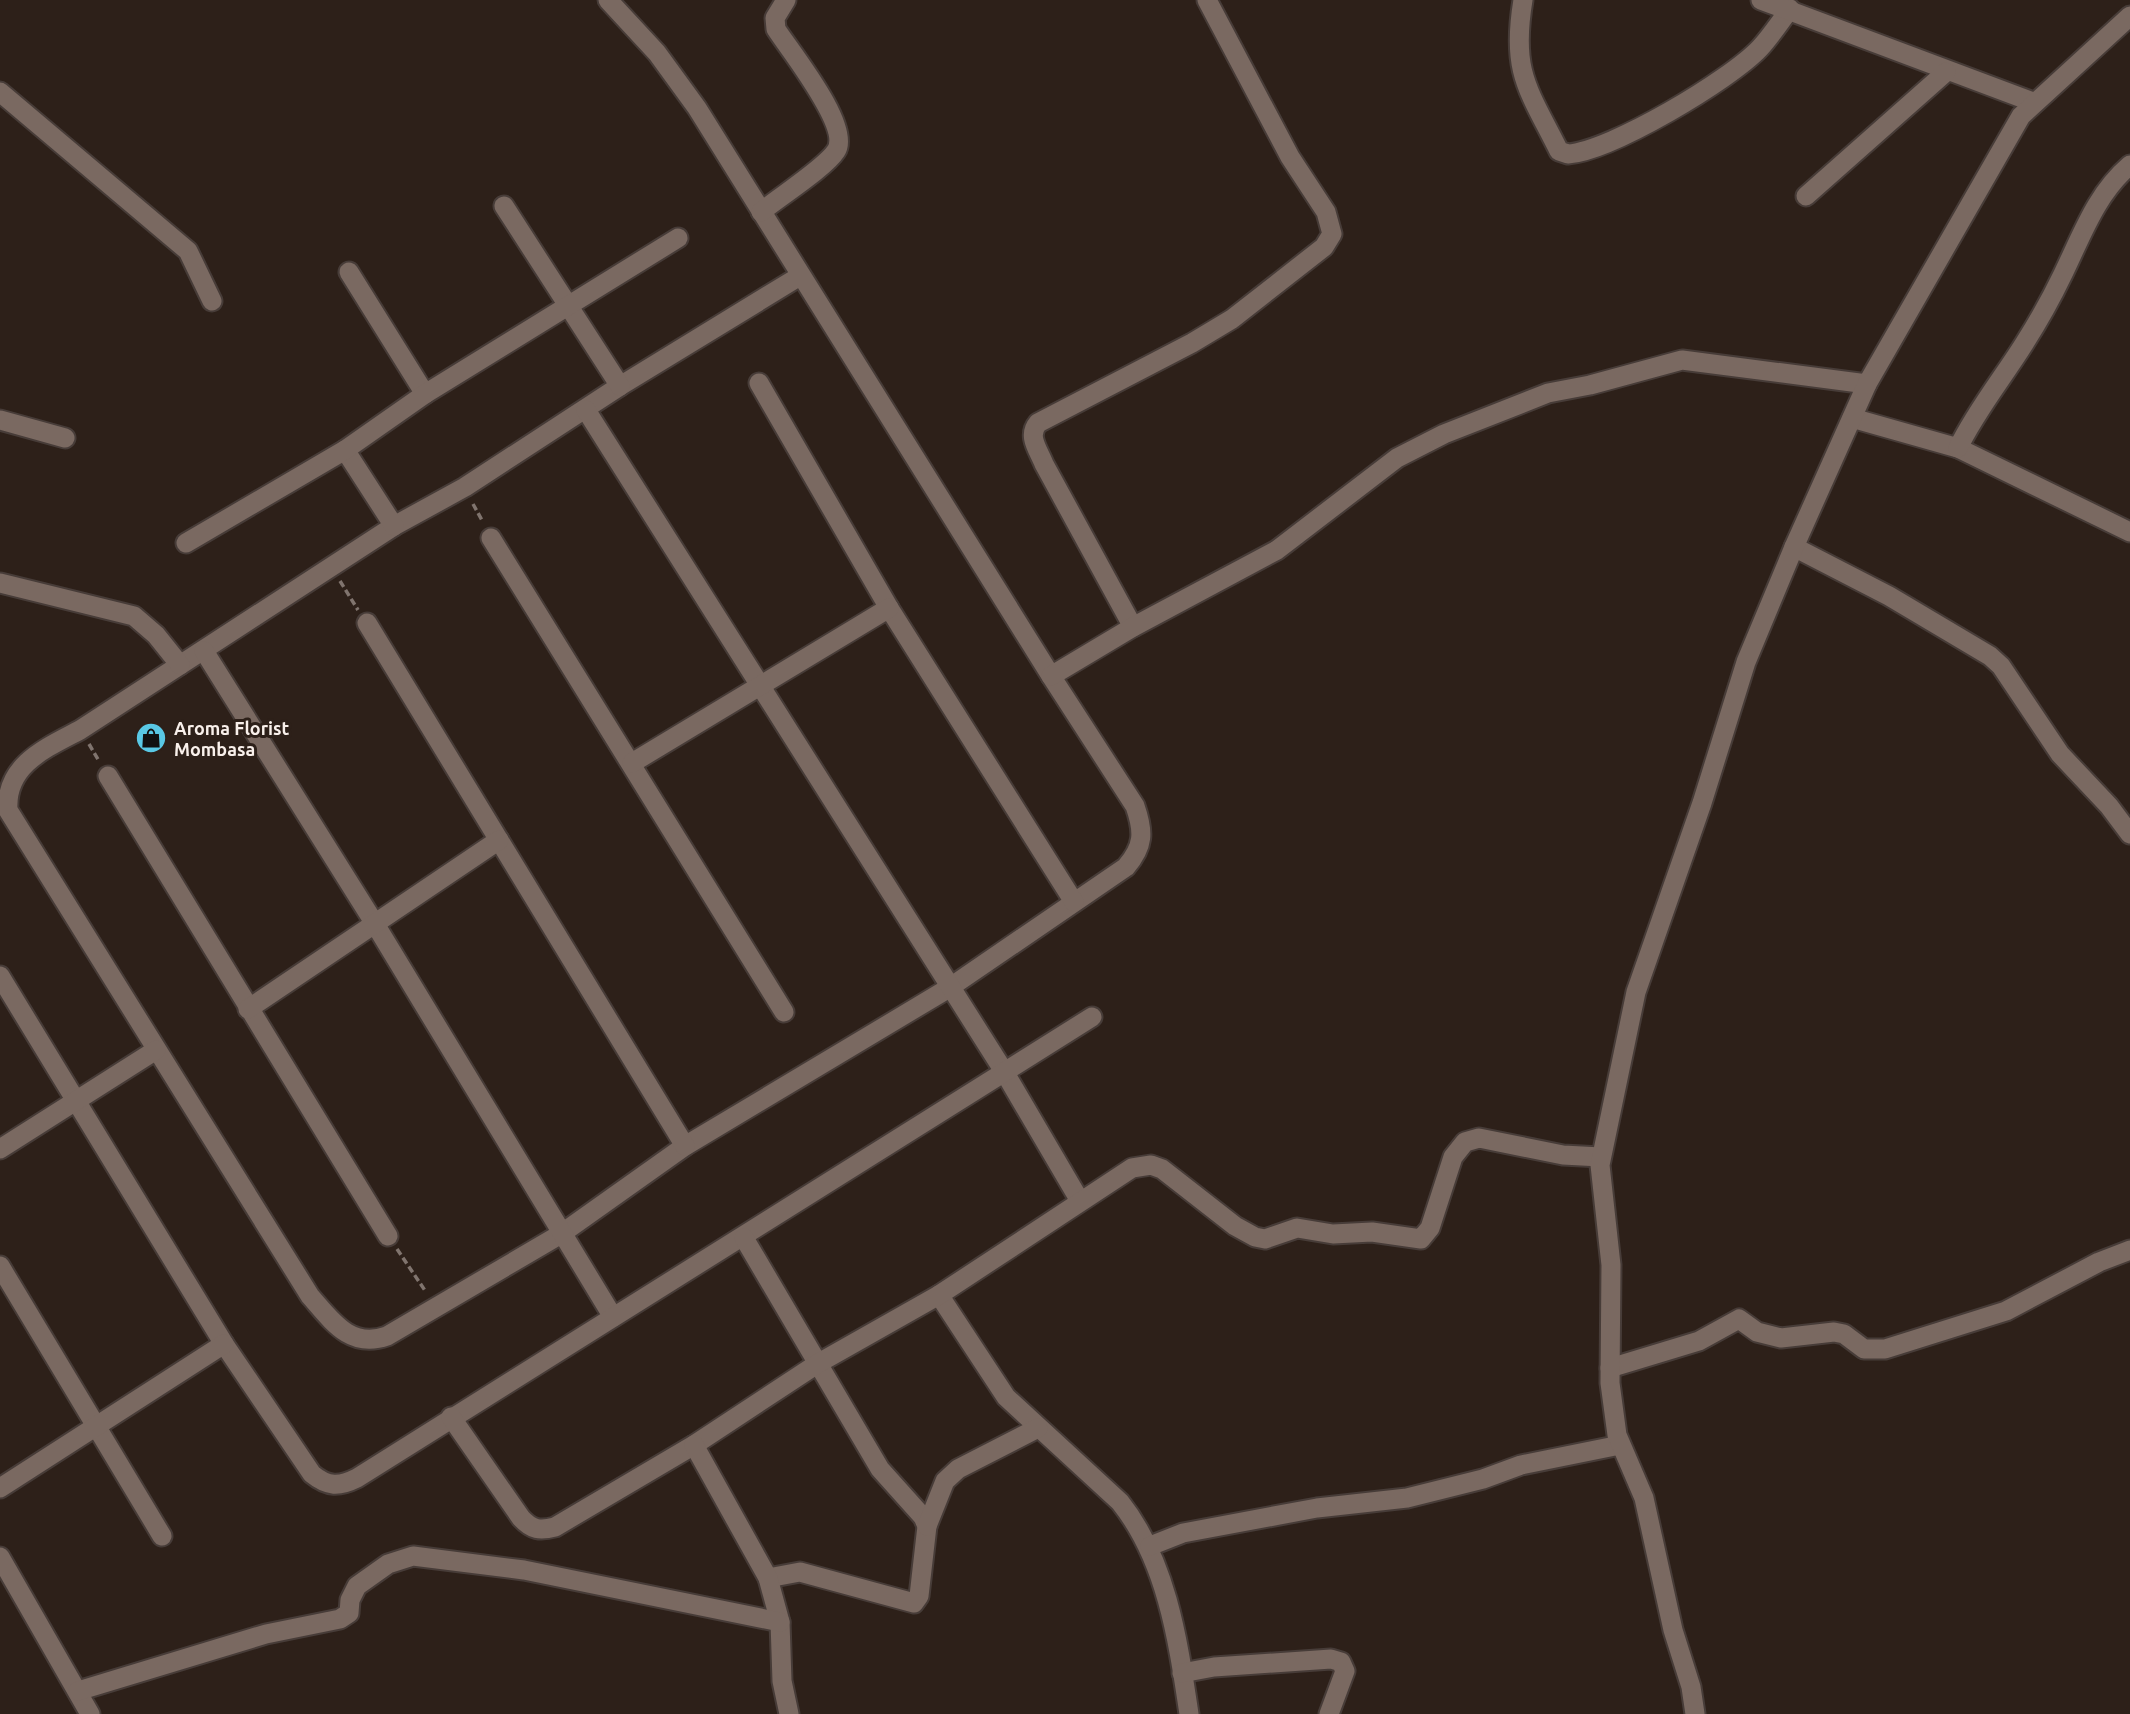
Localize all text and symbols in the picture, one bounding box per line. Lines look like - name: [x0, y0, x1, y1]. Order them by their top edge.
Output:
- place label: Aroma Florist Mombasa: [174, 718, 290, 759]
- shop icon: Aroma Florist Mombasa: [134, 721, 168, 755]

